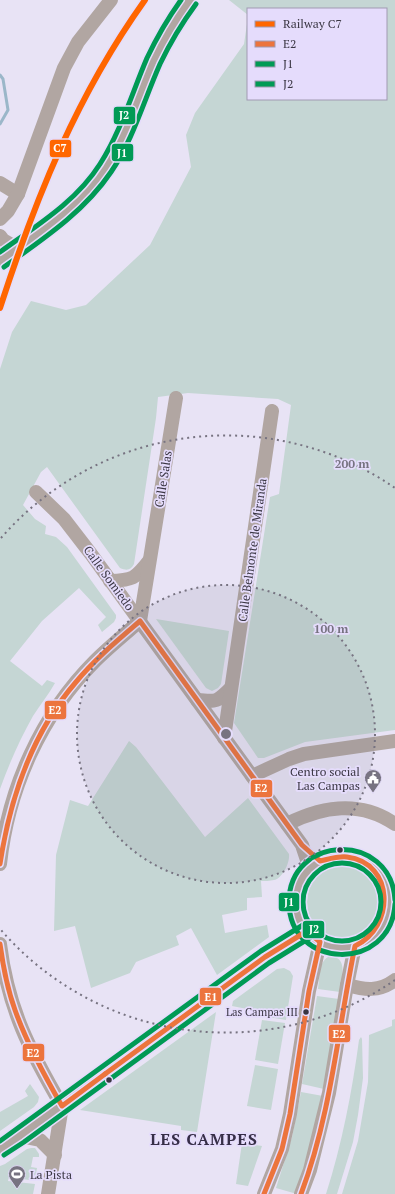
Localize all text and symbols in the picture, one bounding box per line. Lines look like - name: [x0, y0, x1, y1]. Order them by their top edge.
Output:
- legend: [247, 8, 387, 100]
- text: Railway C7: [283, 16, 342, 31]
- text: E2: [283, 36, 296, 51]
- text: J1: [283, 56, 294, 71]
- text: J2: [283, 76, 294, 91]
- line badge: J2: [113, 106, 136, 125]
- text: J2: [119, 108, 129, 122]
- line badge: C7: [49, 139, 72, 158]
- text: C7: [53, 141, 67, 155]
- line badge: J1: [111, 143, 134, 162]
- text: J1: [117, 146, 127, 160]
- street label: Calle Salas: [151, 450, 175, 508]
- text: 200 m: [335, 456, 369, 471]
- street label: Calle Belmonte de Miranda: [235, 477, 269, 623]
- street label: Calle Somiedo: [80, 543, 138, 614]
- text: 100 m: [314, 621, 348, 636]
- line badge: E2: [44, 700, 67, 720]
- text: E2: [49, 703, 61, 717]
- centre of rings: [219, 727, 233, 741]
- place label: Centro social Las Campas: [290, 764, 360, 793]
- public building icon: Centro social Las Campas: [363, 768, 383, 793]
- line badge: E2: [250, 779, 273, 798]
- text: E2: [255, 781, 267, 795]
- unlabelled marker: [335, 845, 345, 855]
- line badge: J1: [278, 892, 300, 912]
- text: J1: [284, 895, 294, 909]
- line badge: J2: [302, 920, 325, 939]
- text: J2: [309, 922, 319, 936]
- line badge: E1: [199, 987, 222, 1006]
- text: E1: [205, 990, 217, 1004]
- place label: Las Campas III: [226, 1005, 298, 1019]
- marker: Las Campas III: [301, 1007, 311, 1017]
- line badge: E2: [328, 1024, 351, 1043]
- text: E2: [333, 1027, 345, 1041]
- line badge: E2: [22, 1043, 45, 1062]
- text: E2: [27, 1046, 39, 1060]
- unlabelled marker: [104, 1075, 114, 1085]
- district label: LES CAMPES: [150, 1128, 258, 1150]
- sports icon: La Pista: [7, 1164, 27, 1189]
- place label: La Pista: [30, 1167, 72, 1182]

